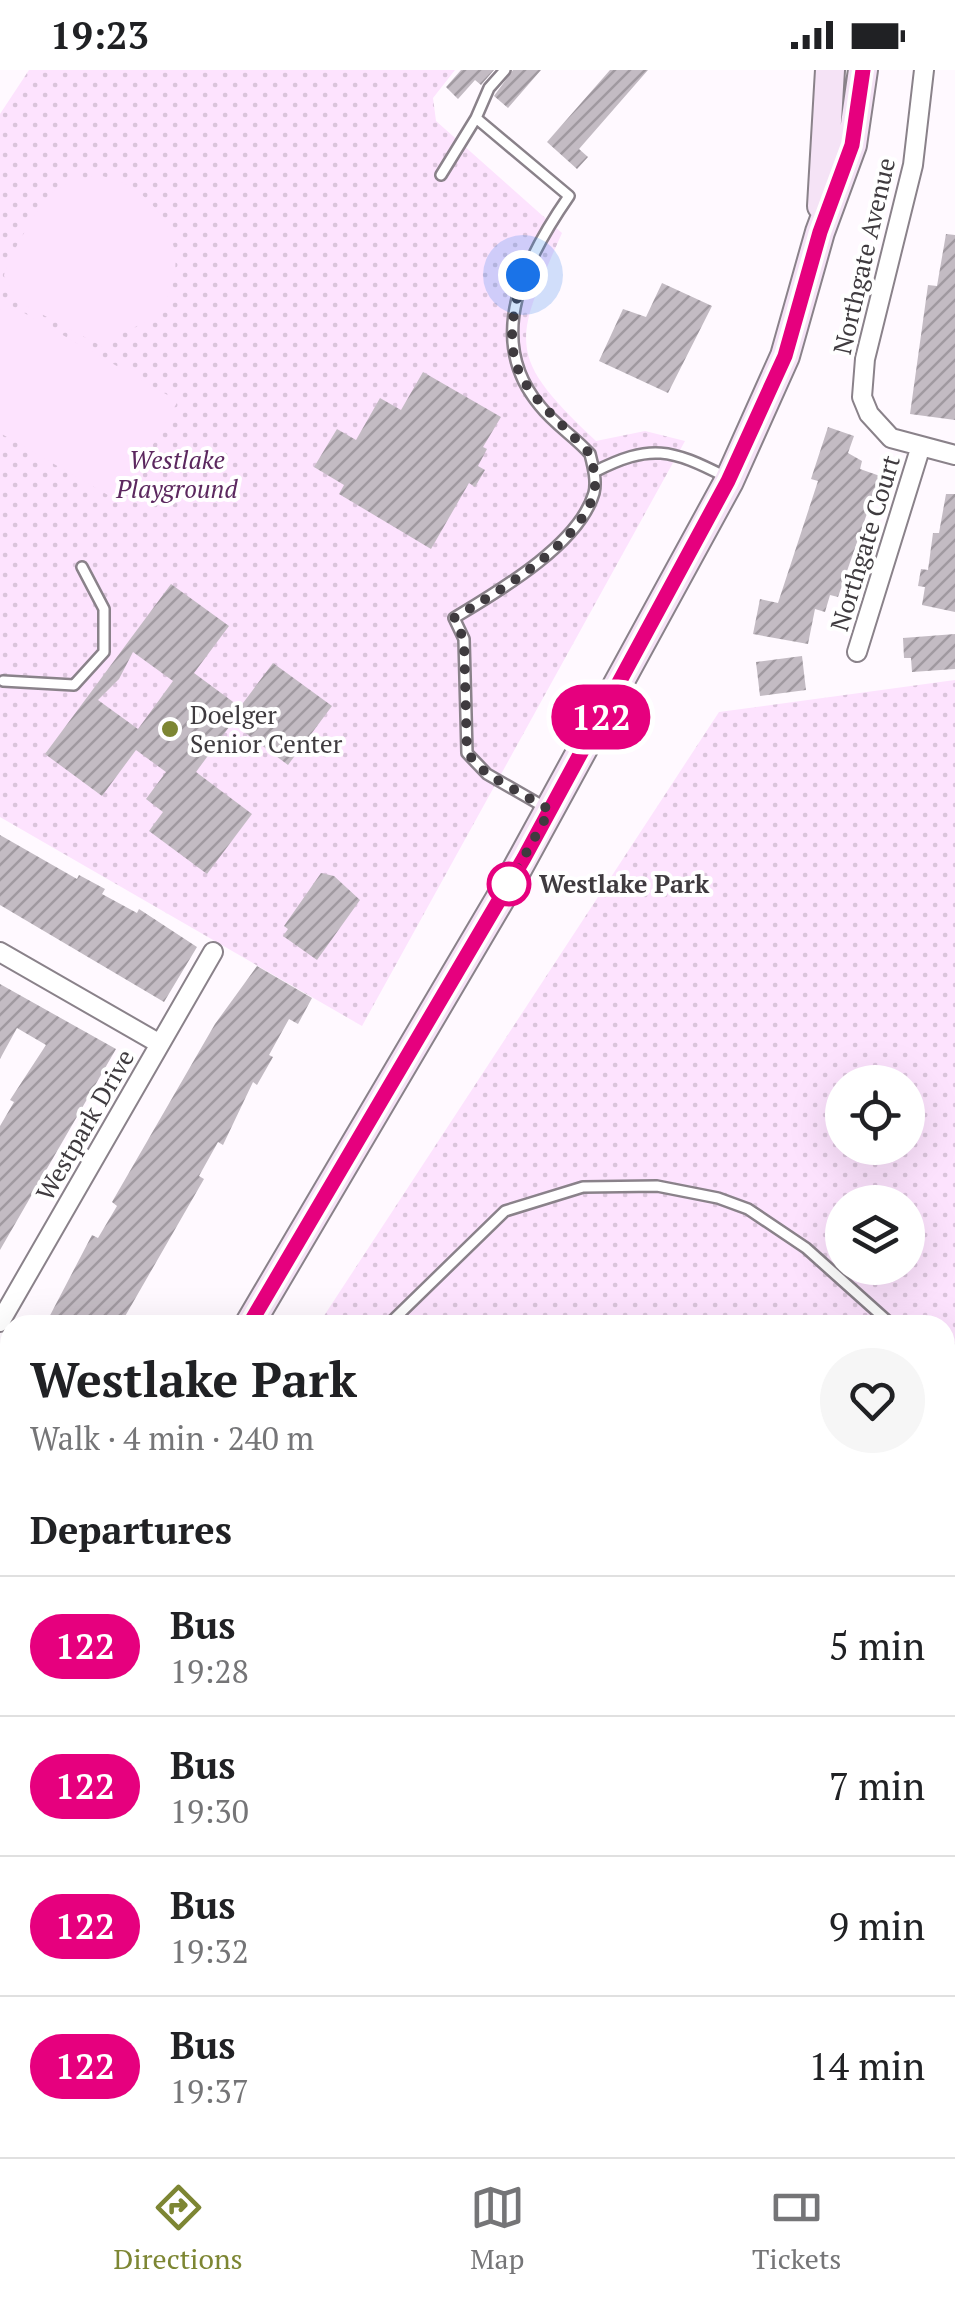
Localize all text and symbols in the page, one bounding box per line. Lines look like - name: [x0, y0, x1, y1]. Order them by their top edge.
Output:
- text: 19:23: [50, 10, 149, 60]
- street label: Northgate Avenue: [825, 154, 902, 357]
- your location: [498, 250, 548, 300]
- park label: Westlake Playground: [115, 443, 238, 505]
- street label: Northgate Court: [822, 451, 907, 635]
- line badge: 122: [544, 684, 658, 750]
- text: 122: [571, 694, 631, 740]
- place label: Doelger Senior Center: [190, 698, 343, 760]
- marker: Doelger Senior Center: [159, 718, 181, 740]
- marker: Westlake Park: [488, 863, 530, 905]
- place label: Westlake Park: [539, 867, 710, 900]
- street label: Westpark Drive: [28, 1043, 141, 1206]
- map controls: [825, 1065, 925, 1285]
- button: locate: [825, 1065, 925, 1165]
- button: layers: [825, 1185, 925, 1285]
- text: Westlake Park: [30, 1347, 357, 1411]
- button: heart: [820, 1348, 925, 1453]
- text: Walk · 4 min · 240 m: [30, 1417, 314, 1459]
- text: Departures: [30, 1505, 232, 1555]
- text: Bus: [170, 1600, 235, 1650]
- text: 5 min: [829, 1621, 925, 1671]
- text: 122: [55, 1623, 115, 1669]
- text: 19:28: [170, 1650, 249, 1692]
- text: Bus: [170, 1740, 235, 1790]
- text: 7 min: [829, 1761, 925, 1811]
- text: 122: [55, 1763, 115, 1809]
- text: 19:30: [170, 1790, 249, 1832]
- text: Bus: [170, 1880, 235, 1930]
- text: 9 min: [829, 1901, 925, 1951]
- text: 122: [55, 1903, 115, 1949]
- text: 19:32: [170, 1930, 249, 1972]
- text: Bus: [170, 2020, 235, 2070]
- text: 14 min: [808, 2041, 925, 2091]
- text: 122: [55, 2043, 115, 2089]
- text: 19:37: [170, 2070, 249, 2112]
- tab: Directions: [114, 2180, 243, 2277]
- tab: Map: [470, 2180, 525, 2277]
- tab: Tickets: [752, 2180, 841, 2277]

